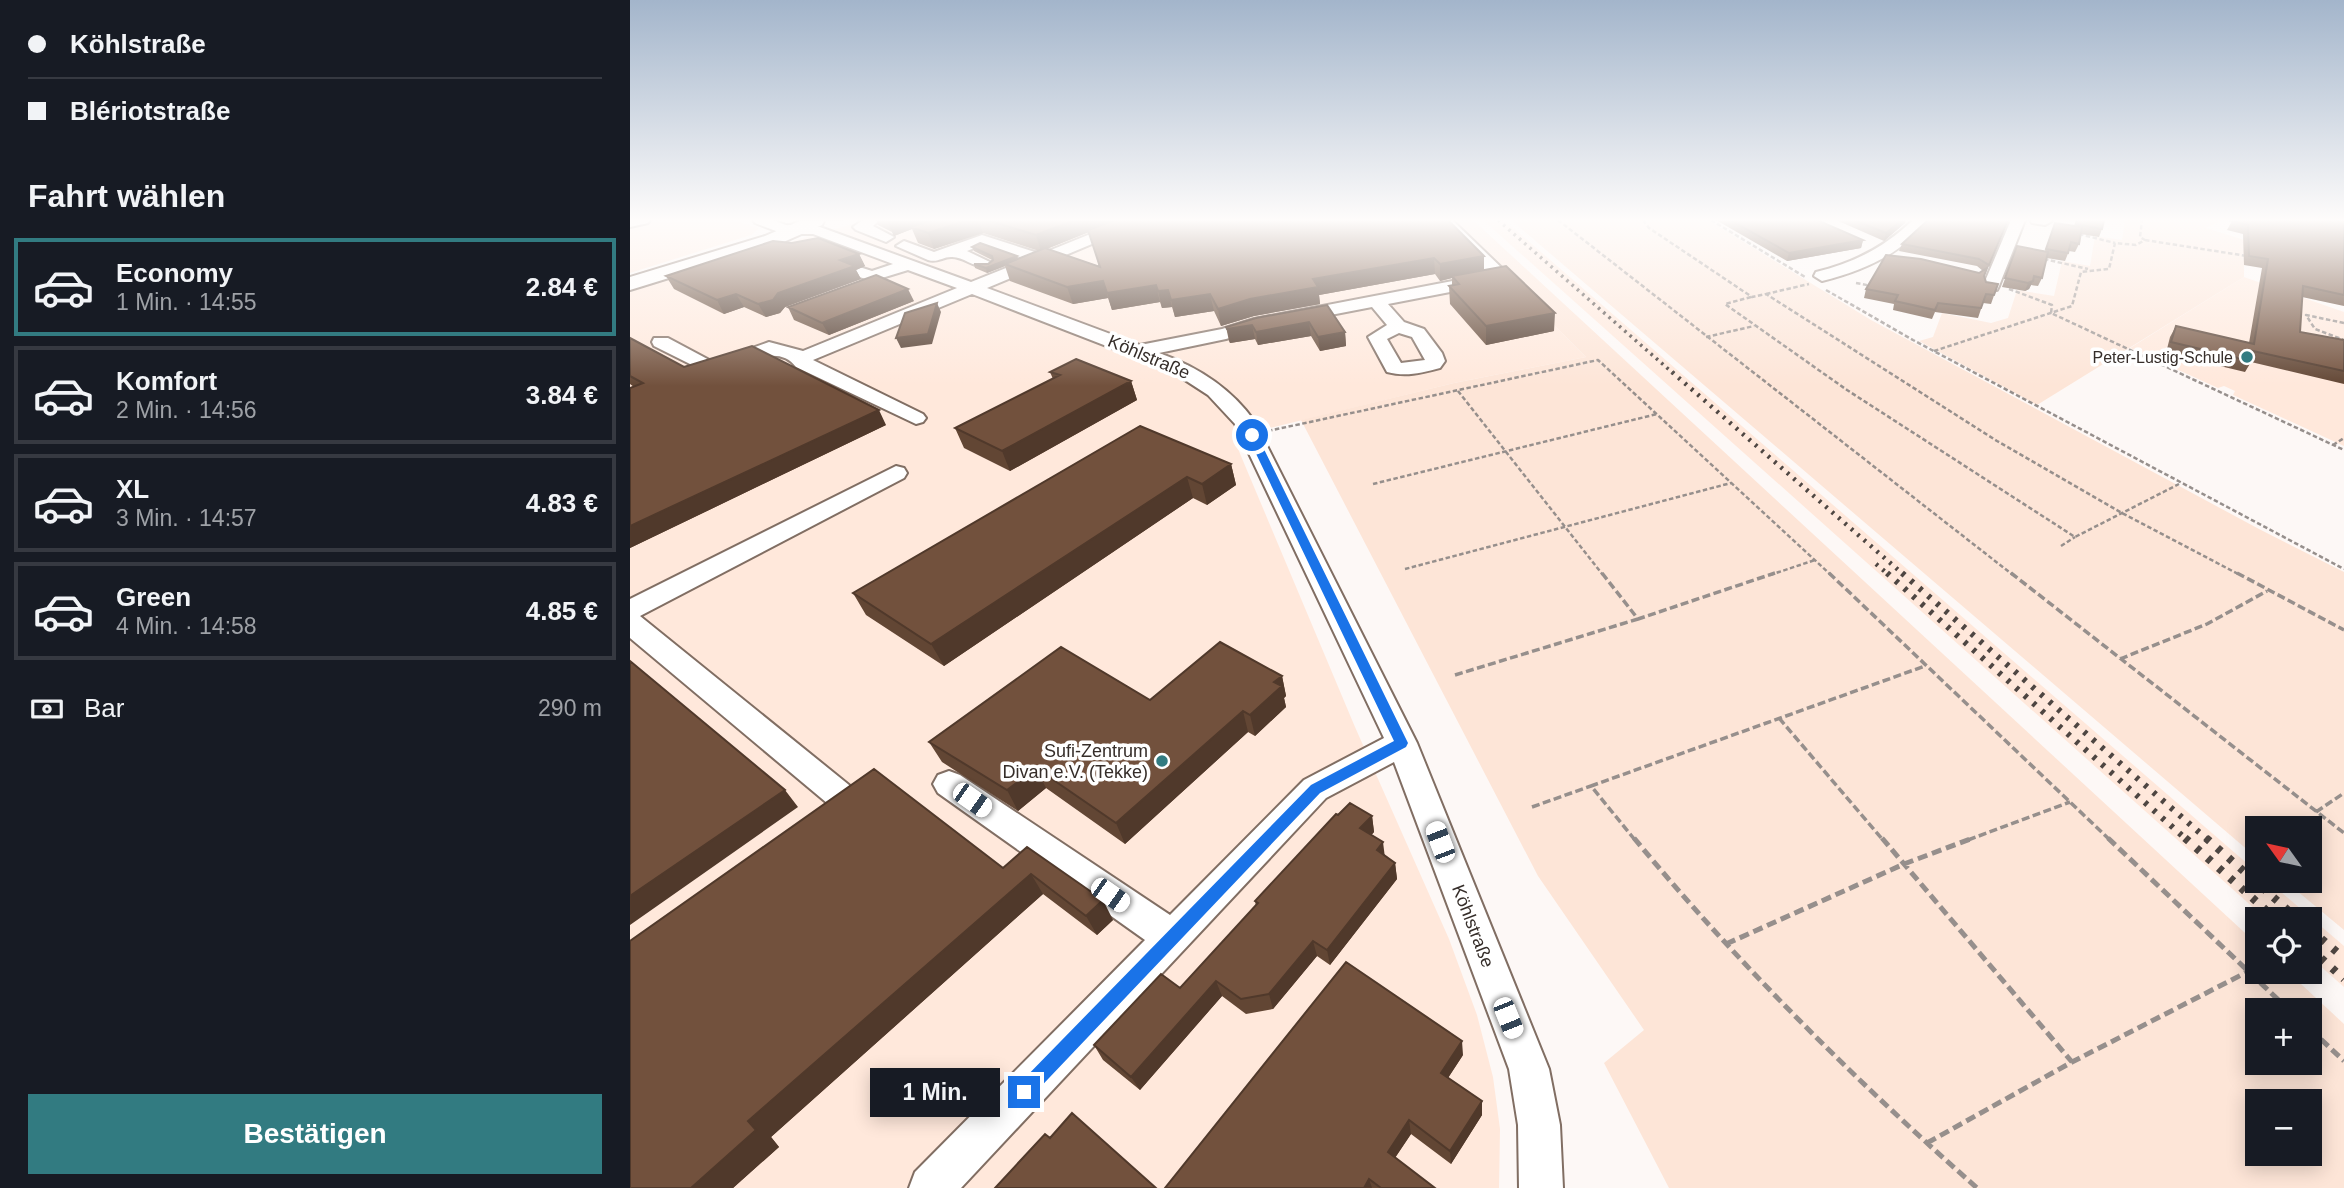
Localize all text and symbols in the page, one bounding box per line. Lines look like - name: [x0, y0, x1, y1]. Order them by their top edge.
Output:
- text: Köhlstraße: [70, 29, 206, 59]
- text: Blériotstraße: [70, 96, 230, 126]
- text: Fahrt wählen: [28, 178, 225, 214]
- icon: car: [32, 256, 95, 319]
- text: Economy: [116, 258, 233, 288]
- text: 2.84 €: [526, 272, 598, 302]
- text: 1 Min. · 14:55: [116, 289, 257, 315]
- street label: Köhlstraße: [1105, 331, 1193, 383]
- place label: Peter-Lustig-Schule: [2092, 349, 2233, 366]
- marker: Peter-Lustig-Schule: [2239, 349, 2255, 365]
- icon: car: [32, 364, 95, 427]
- text: Komfort: [116, 366, 217, 396]
- text: 3.84 €: [526, 380, 598, 410]
- text: 2 Min. · 14:56: [116, 397, 257, 423]
- route start: [1236, 419, 1268, 451]
- icon: car: [32, 472, 95, 535]
- text: XL: [116, 474, 149, 504]
- text: 4.83 €: [526, 488, 598, 518]
- text: 3 Min. · 14:57: [116, 505, 257, 531]
- icon: car: [32, 580, 95, 643]
- text: Green: [116, 582, 191, 612]
- text: 4.85 €: [526, 596, 598, 626]
- text: 4 Min. · 14:58: [116, 613, 257, 639]
- icon: cash: [28, 690, 66, 728]
- text: Bar: [84, 693, 124, 723]
- text: 290 m: [538, 695, 602, 721]
- place label: Sufi-Zentrum Divan e.V. (Tekke): [1003, 741, 1148, 782]
- marker: Sufi-Zentrum Divan e.V. (Tekke): [1154, 753, 1170, 769]
- car: [949, 779, 996, 821]
- north arrow: [2245, 816, 2322, 892]
- map controls: [2245, 816, 2322, 1166]
- car: [1423, 819, 1458, 865]
- car: [1087, 874, 1134, 916]
- street label: Köhlstraße: [1448, 882, 1498, 970]
- button: locate: [2245, 907, 2322, 984]
- car: [1491, 995, 1526, 1041]
- button: +: [2245, 998, 2322, 1075]
- callout: 1 Min.: [870, 1068, 1000, 1116]
- route end: [1008, 1076, 1040, 1108]
- text: 1 Min.: [902, 1079, 968, 1105]
- button: −: [2245, 1089, 2322, 1166]
- button: Bestätigen: [28, 1094, 602, 1174]

